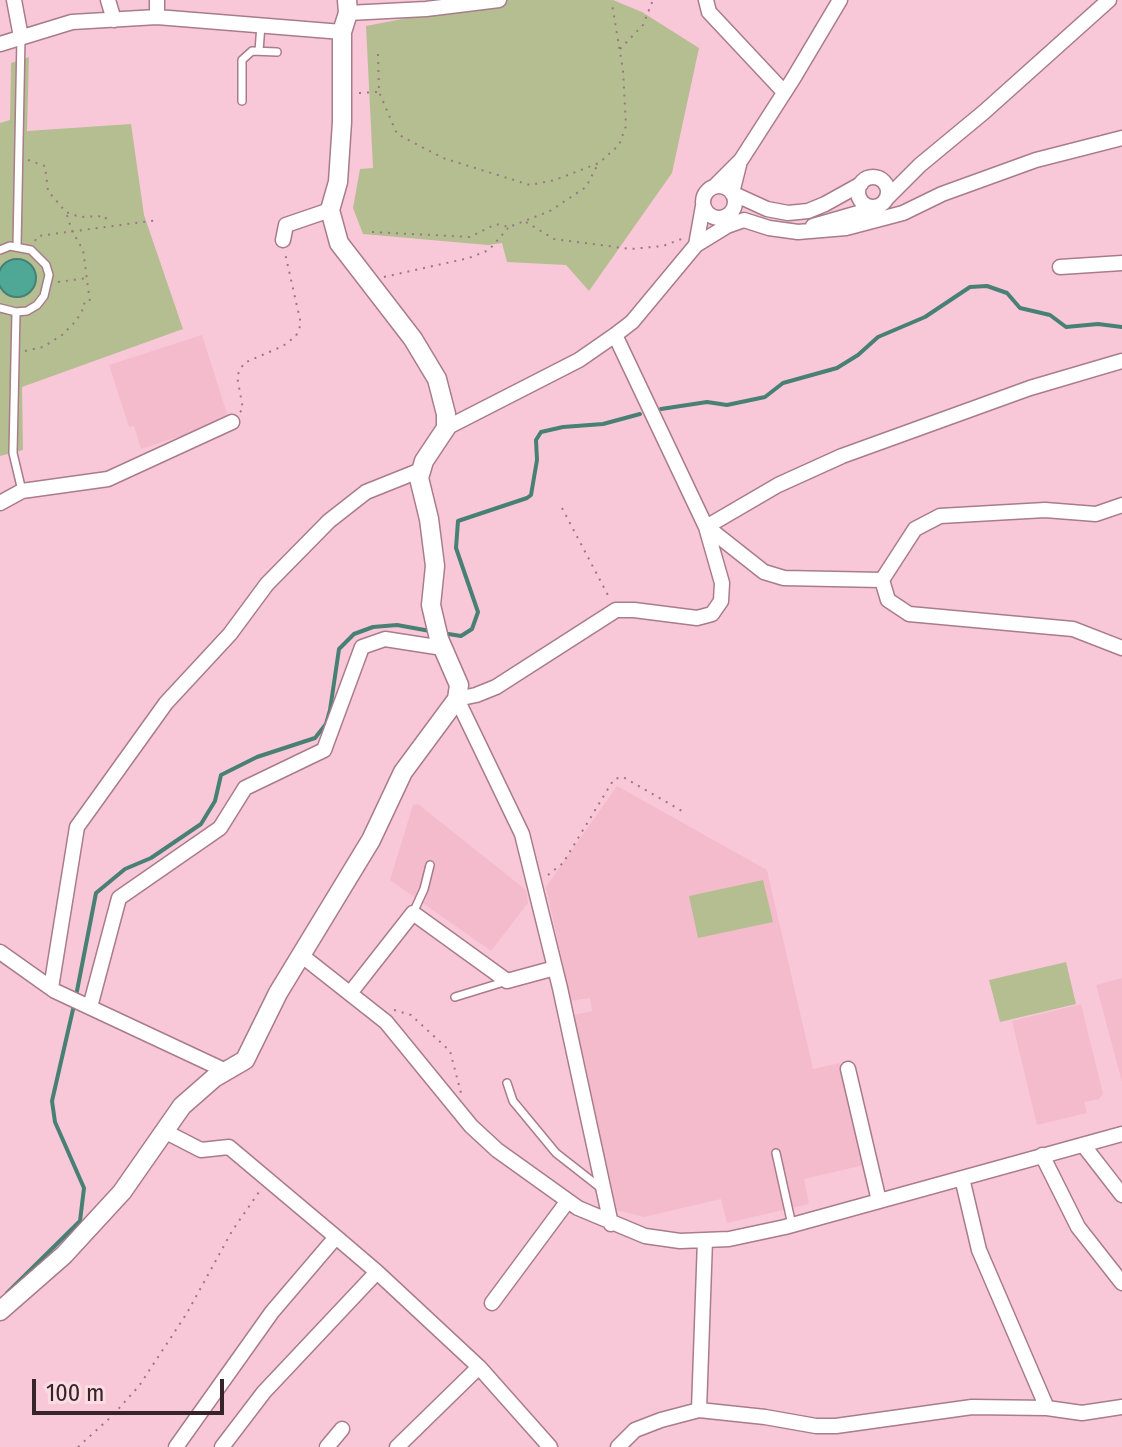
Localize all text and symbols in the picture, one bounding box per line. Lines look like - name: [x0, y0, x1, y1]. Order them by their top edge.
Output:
- scale bar: [36, 1363, 228, 1413]
- text: 100 m: [46, 1379, 104, 1407]

